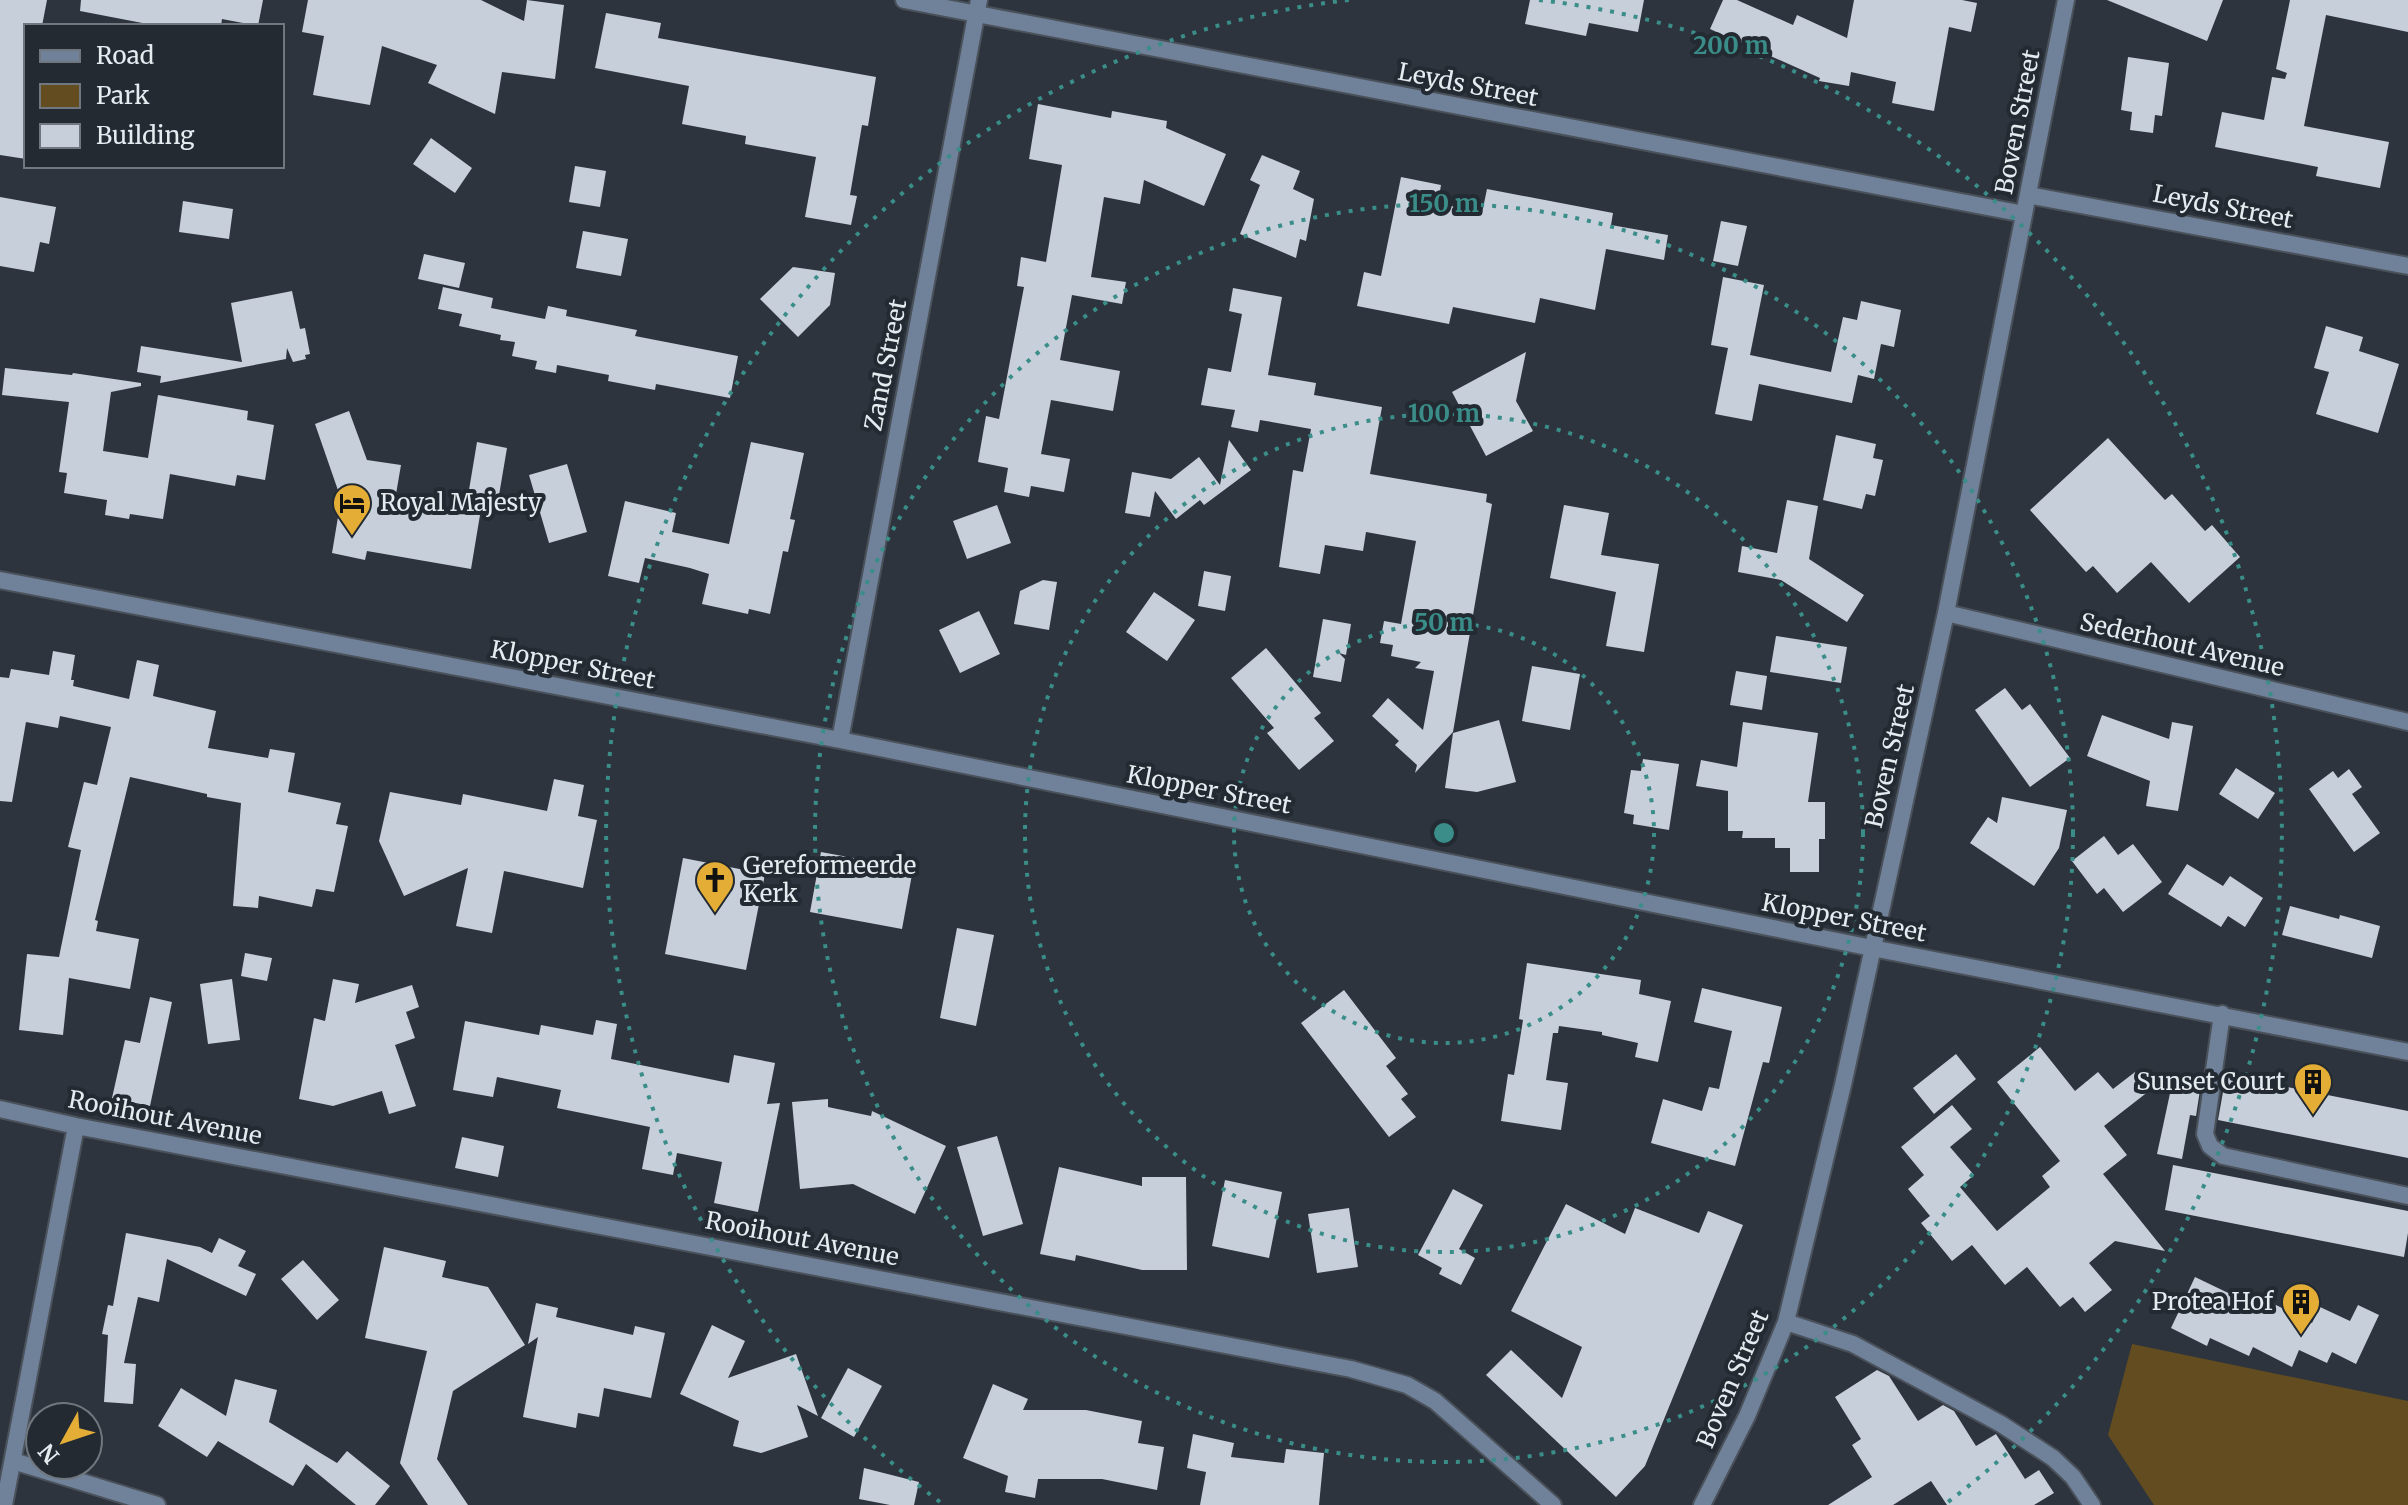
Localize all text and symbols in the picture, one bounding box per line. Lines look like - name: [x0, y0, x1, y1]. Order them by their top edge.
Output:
- legend: [24, 24, 284, 168]
- text: 200 m: [1693, 30, 1769, 61]
- text: Road: [96, 40, 154, 71]
- street label: Boven Street: [1988, 46, 2047, 197]
- street label: Leyds Street: [1395, 56, 1541, 113]
- text: Park: [96, 80, 150, 111]
- text: Building: [96, 120, 195, 151]
- street label: Leyds Street: [2150, 178, 2296, 235]
- text: 150 m: [1409, 188, 1479, 219]
- street label: Zand Street: [858, 296, 914, 433]
- text: 100 m: [1408, 398, 1480, 429]
- hotel icon: Royal Majesty: [331, 482, 373, 537]
- place label: Royal Majesty: [380, 487, 542, 518]
- street label: Sederhout Avenue: [2077, 606, 2287, 683]
- text: 50 m: [1414, 607, 1474, 638]
- street label: Klopper Street: [488, 633, 659, 696]
- street label: Boven Street: [1858, 680, 1921, 831]
- street label: Klopper Street: [1124, 758, 1295, 821]
- centre of rings: [1430, 819, 1458, 847]
- place label: Gereformeerde Kerk: [743, 850, 916, 909]
- church icon: Gereformeerde Kerk: [694, 859, 736, 914]
- street label: Klopper Street: [1759, 886, 1930, 949]
- building icon: Sunset Court: [2292, 1061, 2334, 1116]
- place label: Sunset Court: [2136, 1066, 2286, 1097]
- street label: Rooihout Avenue: [66, 1084, 265, 1151]
- street label: Rooihout Avenue: [703, 1205, 902, 1272]
- building icon: Protea Hof: [2280, 1281, 2322, 1336]
- place label: Protea Hof: [2152, 1286, 2274, 1317]
- street label: Boven Street: [1690, 1305, 1776, 1452]
- north arrow: [24, 1401, 104, 1481]
- text: N: [32, 1438, 65, 1470]

